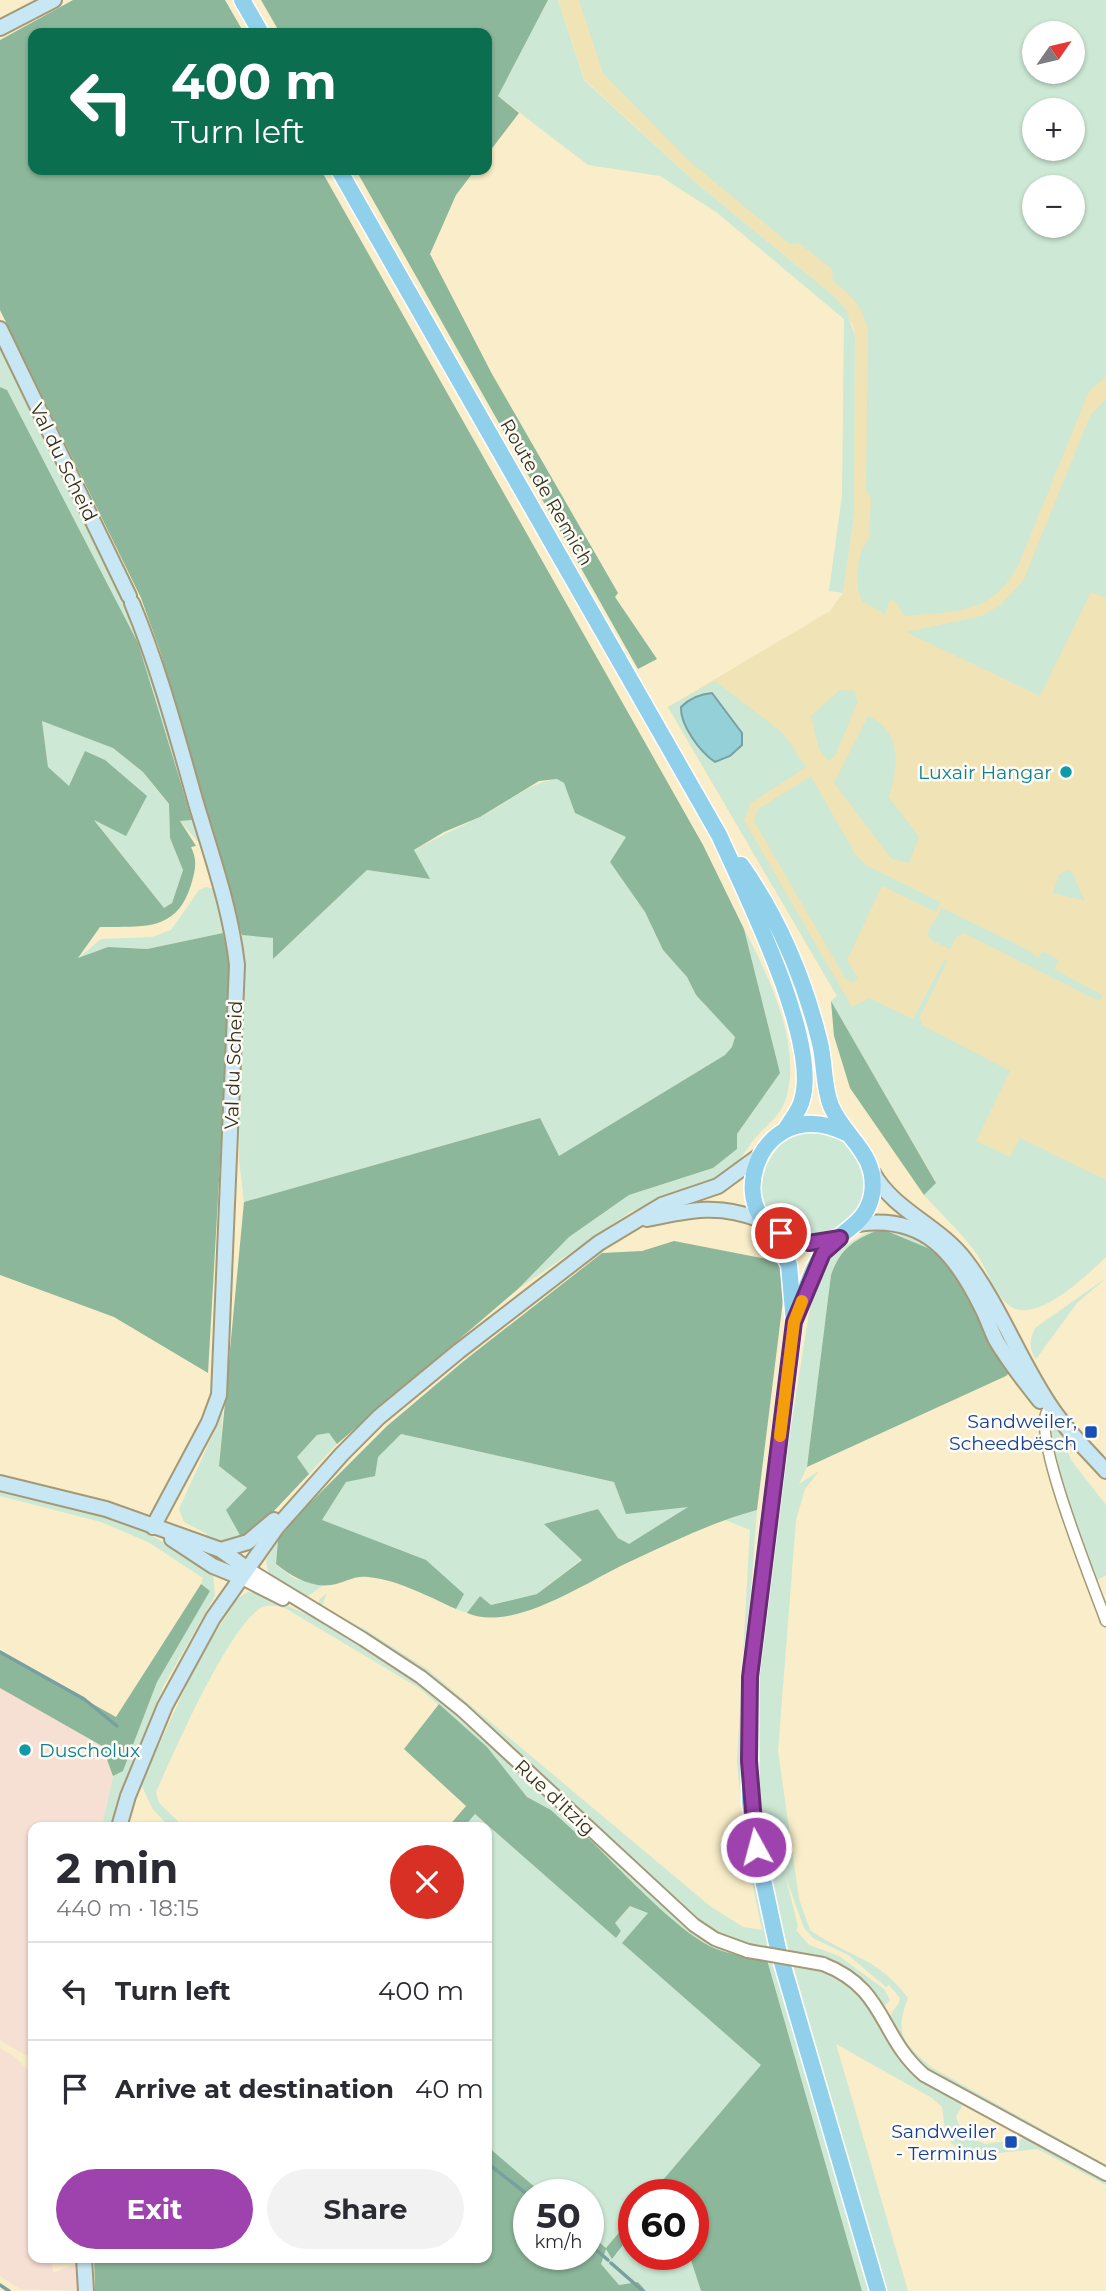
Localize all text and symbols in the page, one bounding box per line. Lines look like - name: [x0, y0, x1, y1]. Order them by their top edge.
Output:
- north arrow: [1022, 21, 1085, 84]
- map controls: [1022, 21, 1085, 238]
- text: 400 m: [171, 52, 337, 111]
- icon: left: [56, 56, 147, 147]
- button: +: [1022, 98, 1085, 161]
- text: Turn left: [171, 112, 305, 151]
- button: −: [1022, 175, 1085, 238]
- street label: Val du Scheid: [25, 399, 102, 525]
- street label: Route de Remich: [495, 415, 598, 570]
- place label: Luxair Hangar: [918, 761, 1052, 784]
- marker: Luxair Hangar: [1058, 764, 1074, 780]
- street label: Val du Scheid: [220, 1000, 247, 1130]
- pin: [751, 1203, 811, 1263]
- icon: arrive: [762, 1214, 800, 1252]
- place label: Sandweiler, Scheedbësch: [949, 1410, 1077, 1455]
- marker: Sandweiler, Scheedbësch: [1083, 1424, 1099, 1440]
- place label: Duscholux: [39, 1739, 140, 1762]
- marker: Duscholux: [17, 1742, 33, 1758]
- street label: Rue d'Itzig: [510, 1755, 599, 1840]
- position arrow: [719, 1810, 793, 1884]
- text: 2 min: [56, 1842, 178, 1894]
- button: close: [390, 1845, 464, 1919]
- text: 440 m · 18:15: [56, 1894, 199, 1922]
- icon: left: [56, 1972, 94, 2010]
- text: Turn left: [115, 1975, 231, 2007]
- text: 400 m: [378, 1975, 464, 2007]
- icon: arrive: [56, 2070, 94, 2108]
- text: Arrive at destination: [115, 2073, 394, 2105]
- text: 40 m: [415, 2073, 484, 2105]
- place label: Sandweiler - Terminus: [891, 2120, 997, 2165]
- marker: Sandweiler - Terminus: [1003, 2134, 1019, 2150]
- button: Exit: [56, 2169, 253, 2249]
- button: Share: [267, 2169, 464, 2249]
- speed limit sign: 60: [618, 2179, 709, 2270]
- text: 50: [536, 2194, 581, 2237]
- text: km/h: [534, 2231, 583, 2253]

